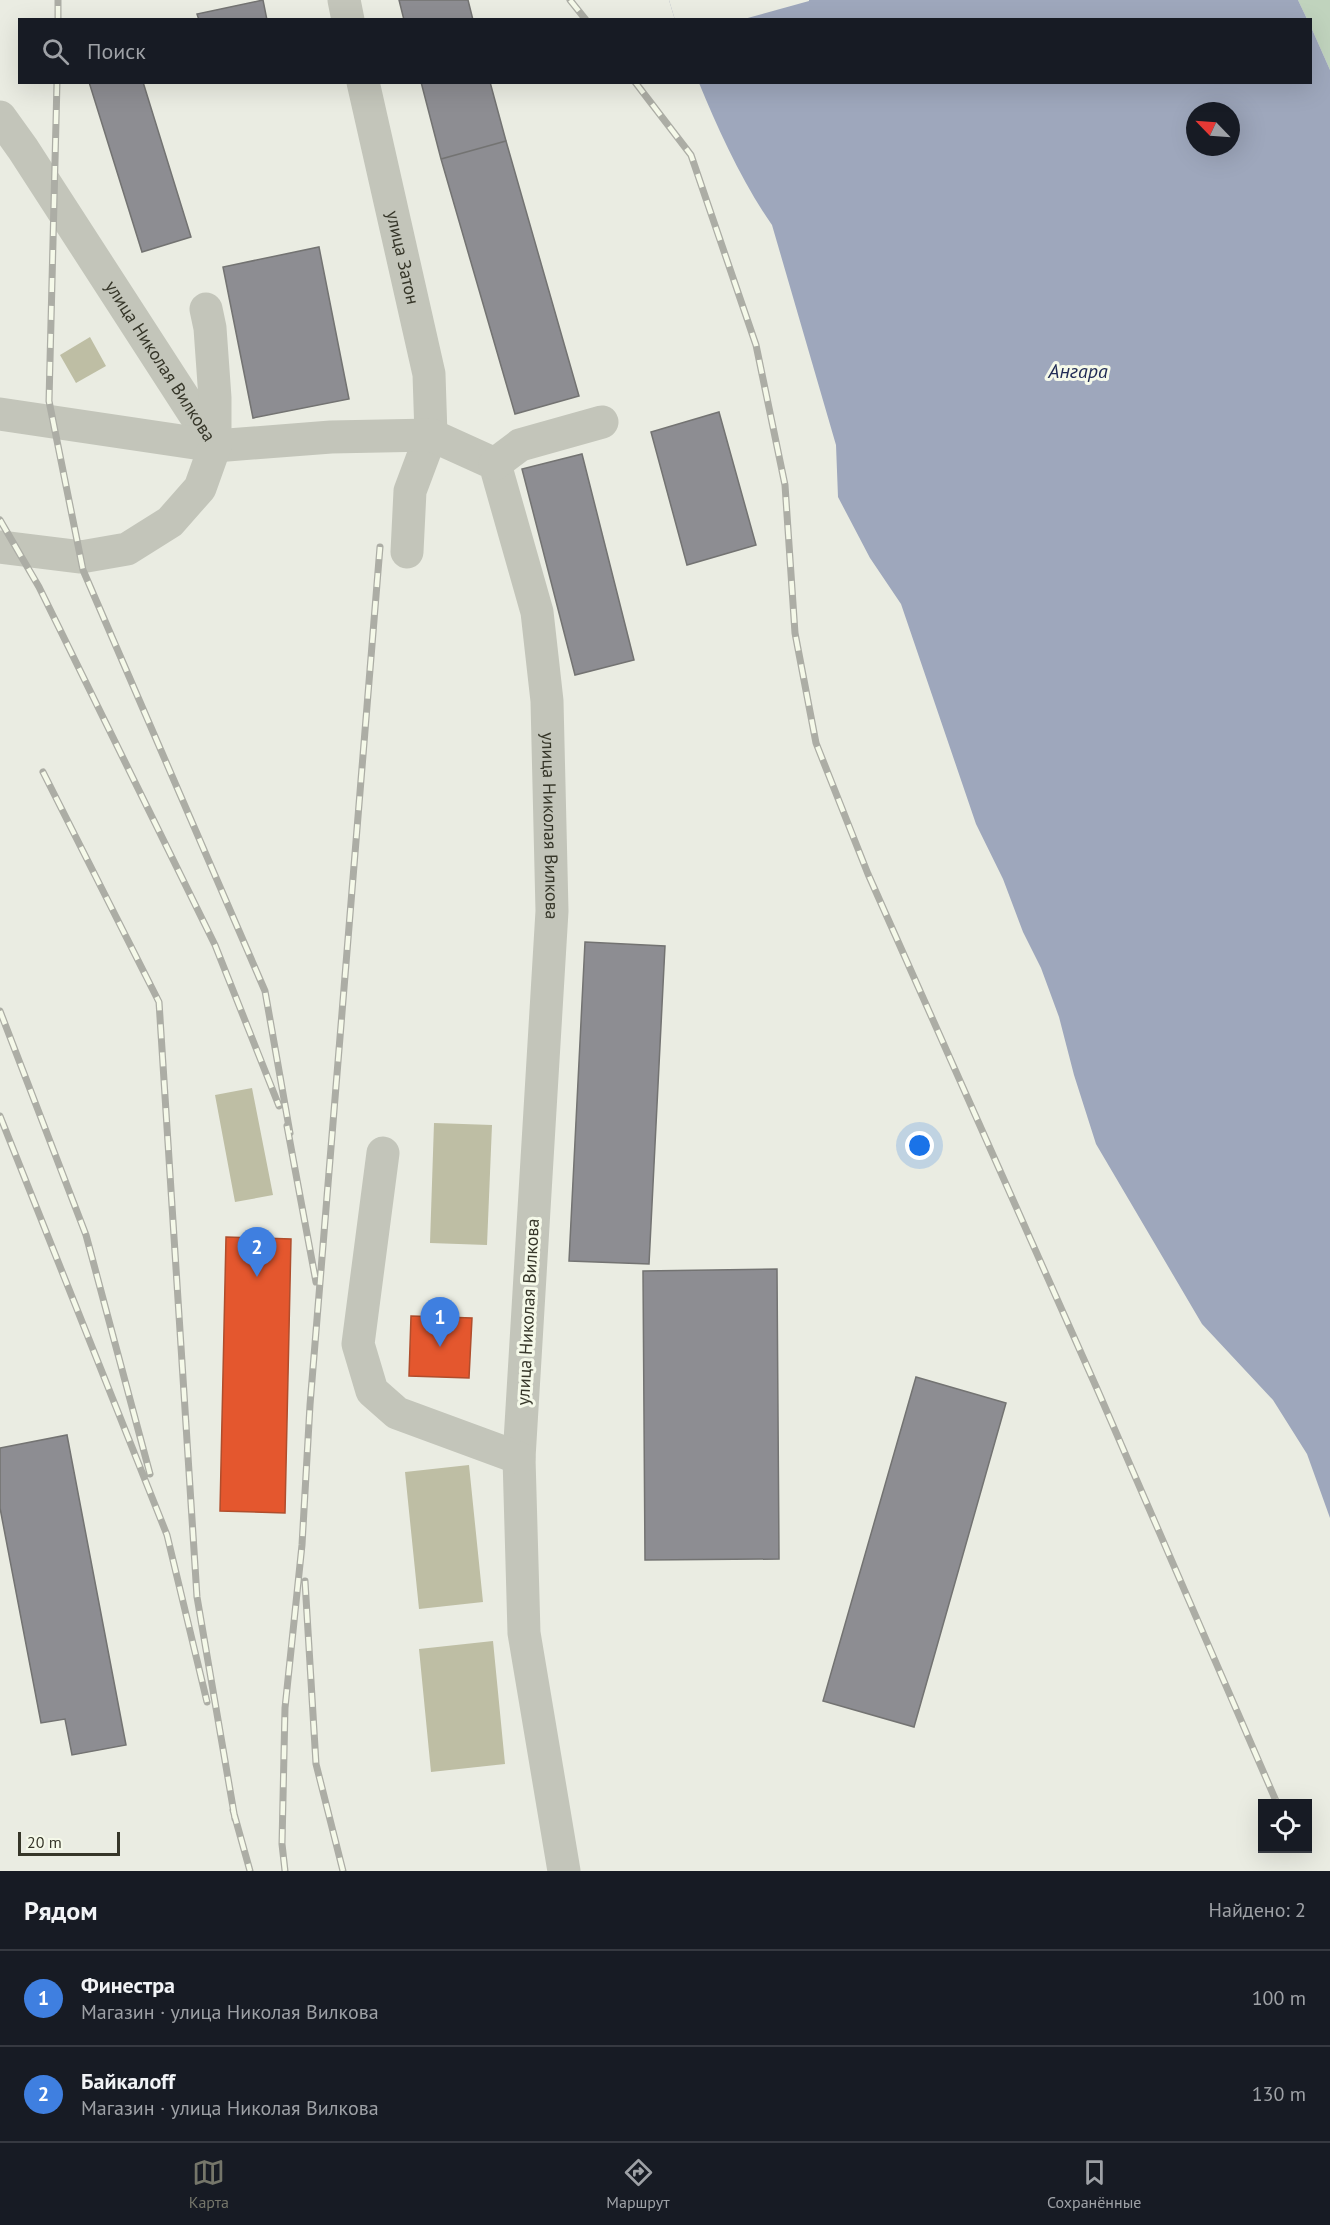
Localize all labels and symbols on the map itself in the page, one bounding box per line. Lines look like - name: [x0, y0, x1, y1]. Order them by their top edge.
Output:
- north arrow: [1186, 102, 1240, 156]
- street label: улица Затон: [381, 208, 425, 307]
- street label: улица Николая Вилкова: [100, 276, 221, 446]
- water label: Ангара: [1047, 358, 1108, 384]
- street label: улица Николая Вилкова: [537, 732, 564, 920]
- your location: [905, 1131, 934, 1160]
- street label: улица Николая Вилкова: [511, 1218, 544, 1406]
- pin: 2: [238, 1228, 276, 1277]
- pin: 1: [420, 1298, 460, 1347]
- scale bar: [18, 1829, 120, 1856]

